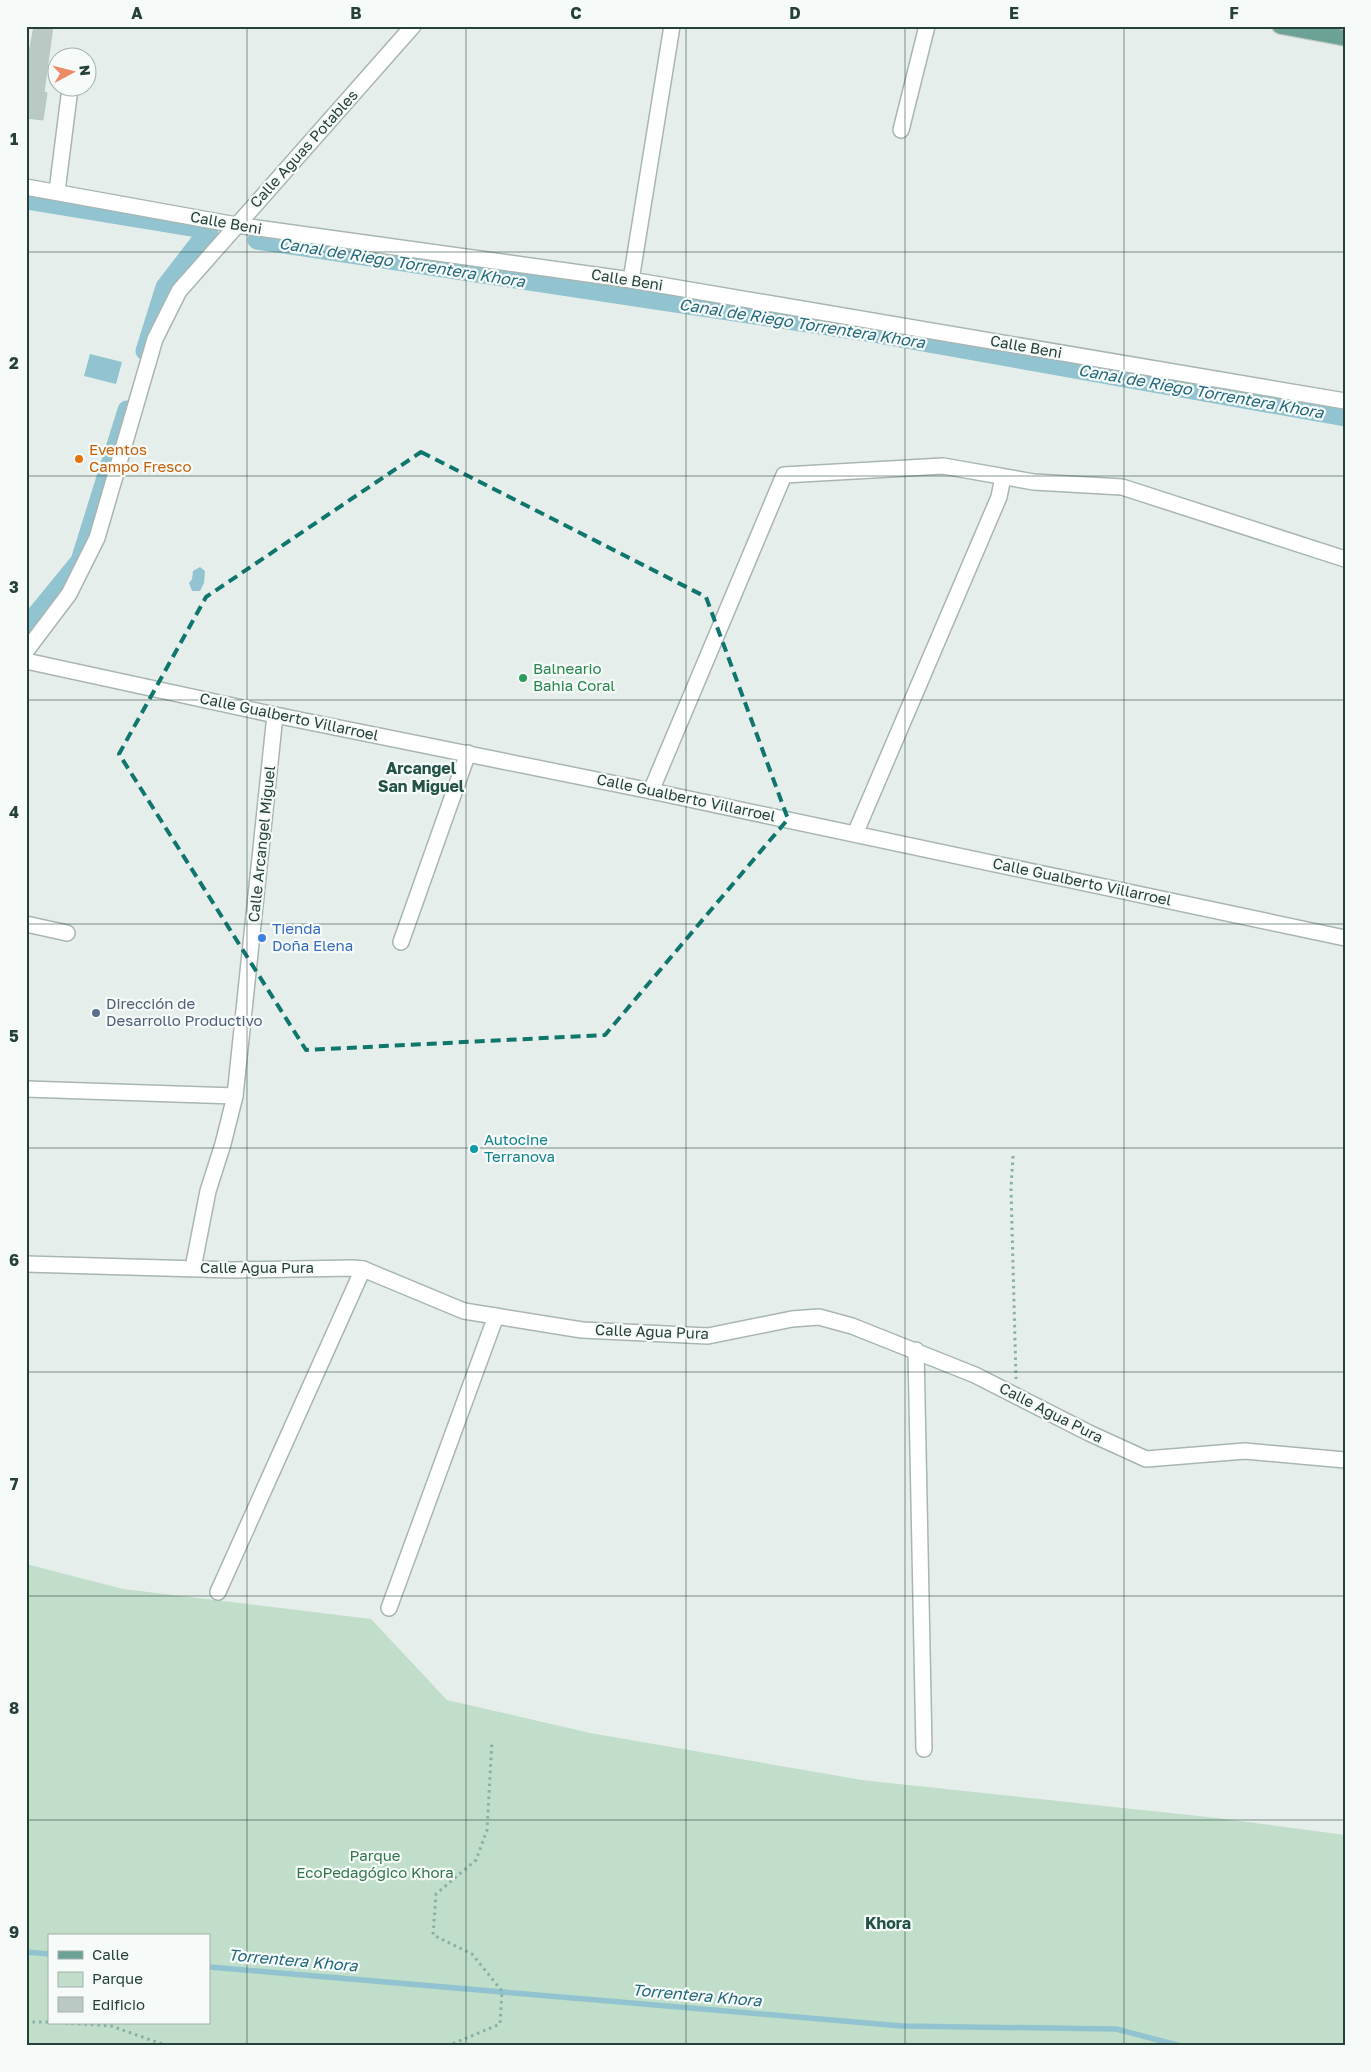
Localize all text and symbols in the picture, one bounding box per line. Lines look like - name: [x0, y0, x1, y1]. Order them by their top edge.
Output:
- text: A: [131, 3, 143, 23]
- text: B: [350, 3, 362, 23]
- text: C: [570, 3, 582, 23]
- text: D: [789, 3, 801, 23]
- text: E: [1009, 3, 1019, 23]
- text: F: [1229, 3, 1239, 23]
- north arrow: [48, 48, 98, 98]
- text: N: [76, 64, 94, 77]
- street label: Calle Aguas Potables: [246, 86, 361, 211]
- text: 1: [10, 129, 18, 149]
- street label: Calle Beni: [189, 207, 263, 237]
- water label: Canal de Riego Torrentera Khora: [278, 233, 527, 291]
- street label: Calle Beni: [590, 264, 664, 294]
- water label: Canal de Riego Torrentera Khora: [678, 294, 927, 352]
- street label: Calle Beni: [989, 331, 1063, 361]
- text: 2: [9, 353, 19, 373]
- water label: Canal de Riego Torrentera Khora: [1077, 360, 1326, 423]
- place label: Eventos Campo Fresco: [89, 440, 191, 475]
- marker: Eventos Campo Fresco: [73, 453, 85, 465]
- text: 3: [9, 577, 19, 597]
- place label: Balneario Bahia Coral: [533, 659, 615, 694]
- marker: Balneario Bahia Coral: [517, 672, 529, 684]
- street label: Calle Gualberto Villarroel: [198, 688, 381, 744]
- district label: Arcangel San Miguel: [378, 758, 465, 796]
- street label: Calle Arcangel Miguel: [244, 764, 278, 923]
- street label: Calle Gualberto Villarroel: [595, 769, 778, 825]
- text: 4: [9, 802, 19, 822]
- street label: Calle Gualberto Villarroel: [991, 853, 1174, 909]
- place label: Tienda Doña Elena: [272, 919, 353, 954]
- marker: Tienda Doña Elena: [256, 932, 268, 944]
- place label: Dirección de Desarrollo Productivo: [106, 994, 263, 1029]
- marker: Dirección de Desarrollo Productivo: [90, 1007, 102, 1019]
- text: 5: [9, 1026, 19, 1046]
- place label: Autocine Terranova: [484, 1130, 555, 1165]
- marker: Autocine Terranova: [468, 1143, 480, 1155]
- text: 6: [9, 1250, 19, 1270]
- street label: Calle Agua Pura: [200, 1258, 314, 1276]
- street label: Calle Agua Pura: [595, 1320, 709, 1342]
- street label: Calle Agua Pura: [997, 1378, 1106, 1446]
- text: 7: [10, 1474, 19, 1494]
- text: 8: [9, 1698, 19, 1718]
- park label: Parque EcoPedagógico Khora: [296, 1846, 454, 1881]
- district label: Khora: [865, 1913, 911, 1933]
- text: 9: [9, 1922, 19, 1942]
- legend: [48, 1934, 210, 2024]
- water label: Torrentera Khora: [227, 1944, 359, 1976]
- text: Calle: [92, 1945, 129, 1963]
- text: Parque: [92, 1969, 143, 1987]
- water label: Torrentera Khora: [631, 1979, 763, 2011]
- text: Edificio: [92, 1995, 145, 2013]

